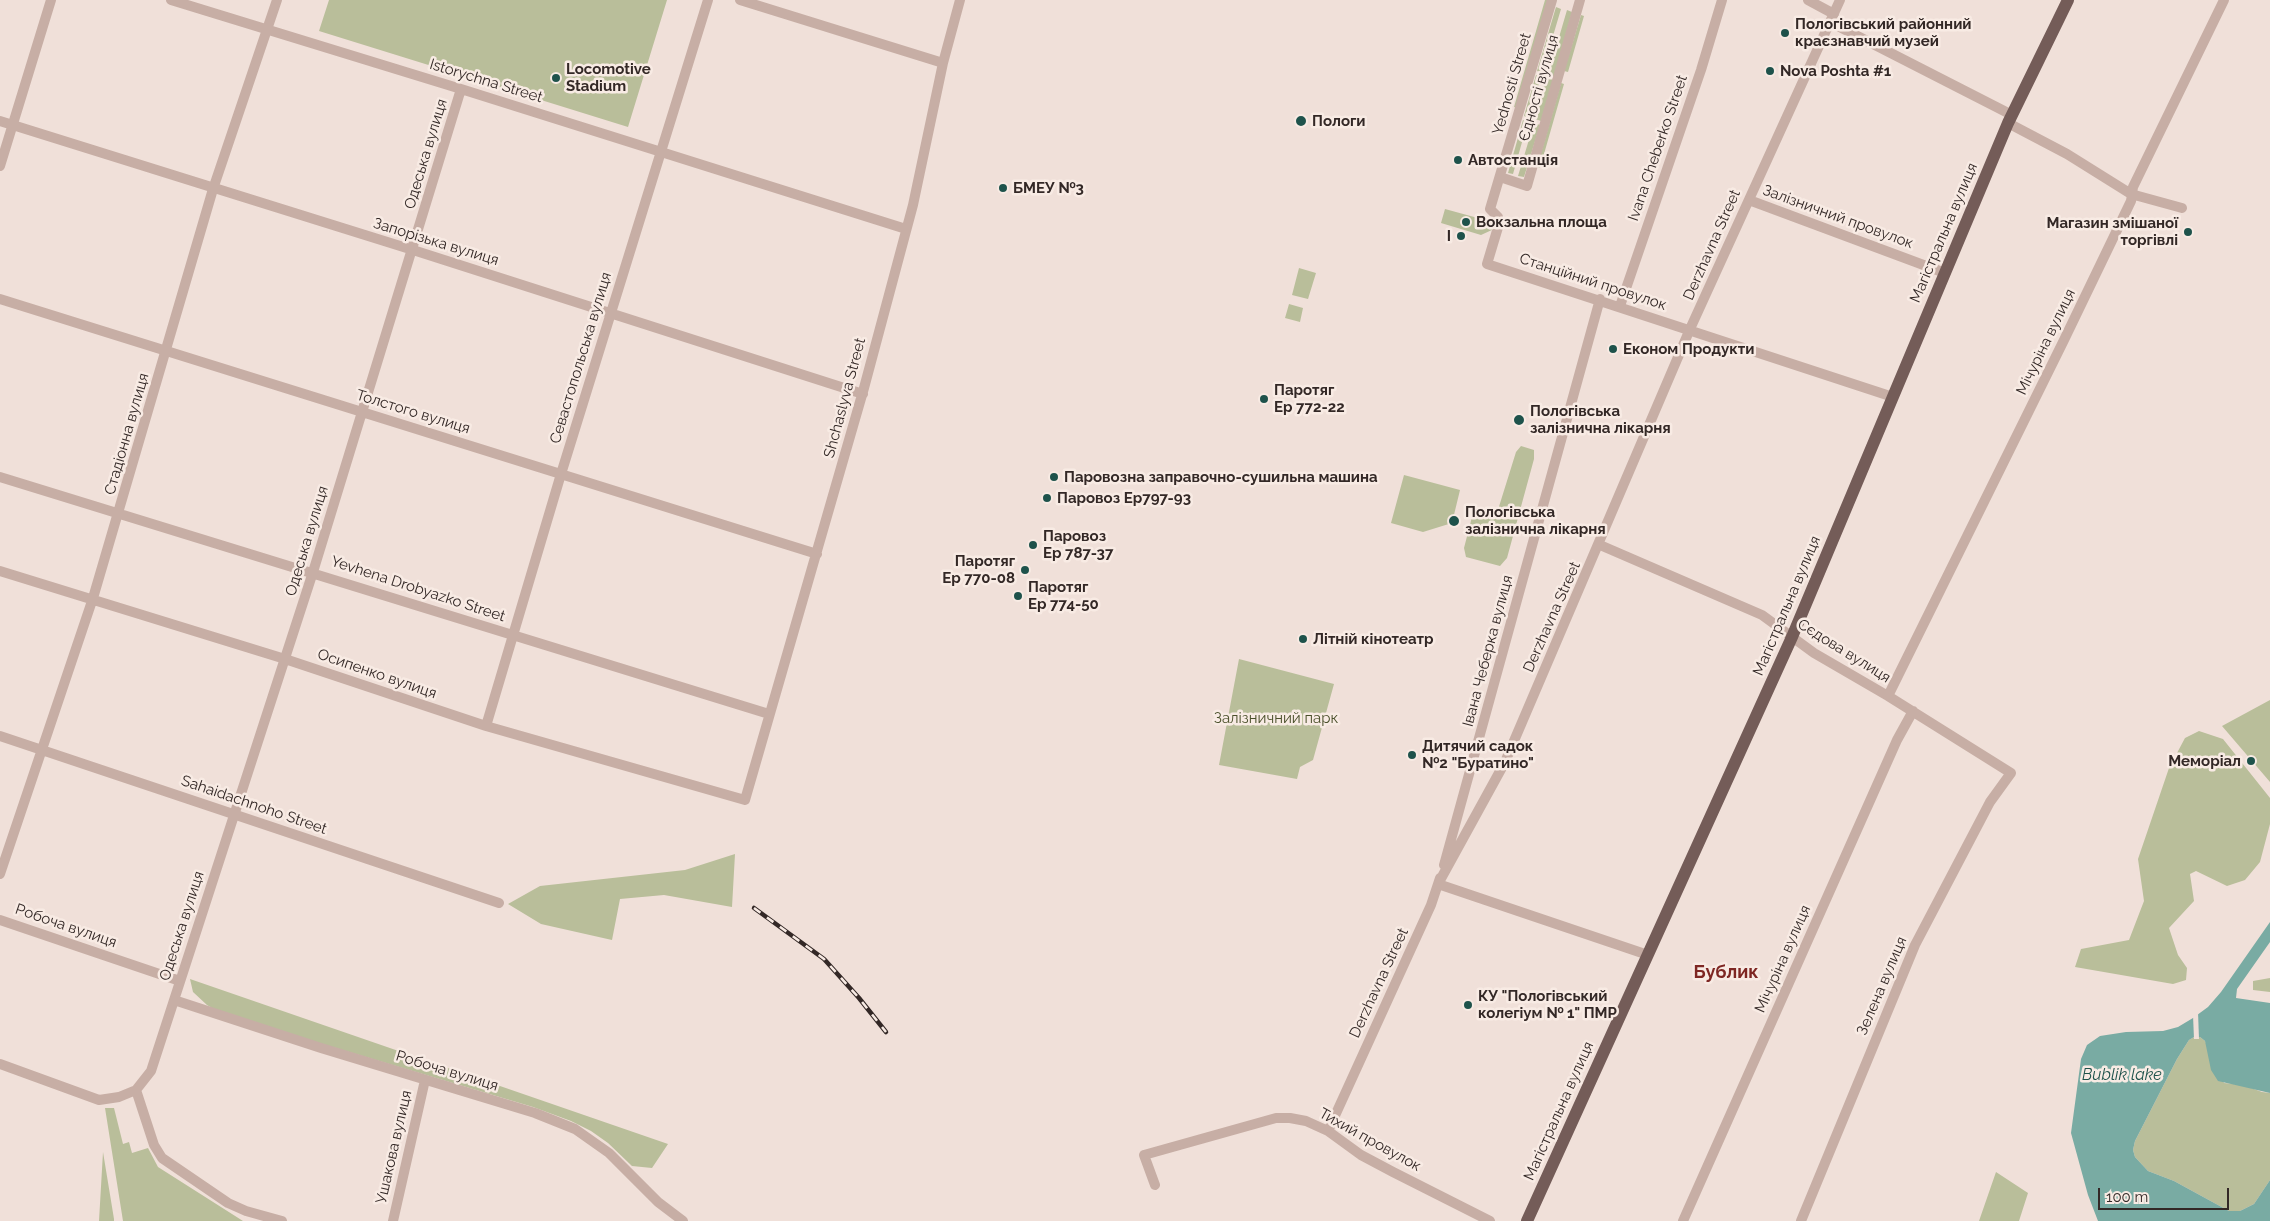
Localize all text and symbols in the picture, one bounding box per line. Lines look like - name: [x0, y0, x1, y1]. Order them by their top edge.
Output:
- place label: Пологівський районний краєзнавчий музей: [1795, 15, 1972, 50]
- marker: Пологівський районний краєзнавчий музей: [1779, 27, 1791, 39]
- street label: Yednosti Street: [1489, 31, 1535, 137]
- street label: Єдності вулиця: [1515, 33, 1563, 143]
- street label: Istorychna Street: [427, 55, 545, 107]
- place label: Locomotive Stadium: [566, 60, 651, 95]
- place label: Nova Poshta #1: [1780, 62, 1891, 80]
- marker: Nova Poshta #1: [1764, 65, 1776, 77]
- marker: Locomotive Stadium: [550, 72, 562, 84]
- street label: Ivana Cheberko Street: [1625, 73, 1691, 223]
- street label: Одеська вулиця: [401, 97, 451, 211]
- place label: Пологи: [1312, 112, 1366, 130]
- marker: Пологи: [1294, 114, 1308, 128]
- place label: Автостанція: [1468, 151, 1558, 169]
- marker: Автостанція: [1452, 154, 1464, 166]
- street label: Магістральна вулиця: [1906, 160, 1982, 306]
- place label: БМЕУ №3: [1013, 179, 1084, 197]
- street label: Залізничний провулок: [1760, 181, 1916, 253]
- marker: БМЕУ №3: [997, 182, 1009, 194]
- street label: Derzhavna Street: [1680, 187, 1744, 303]
- place label: Вокзальна площа: [1476, 213, 1607, 231]
- street label: Запорізька вулиця: [371, 214, 501, 270]
- place label: Магазин змішаної торгівлі: [2047, 214, 2178, 249]
- marker: Вокзальна площа: [1460, 216, 1472, 228]
- marker: Магазин змішаної торгівлі: [2182, 226, 2194, 238]
- place label: І: [1447, 227, 1451, 245]
- marker: І: [1455, 230, 1467, 242]
- street label: Станційний провулок: [1517, 250, 1669, 314]
- street label: Севастопольська вулиця: [546, 270, 616, 446]
- street label: Мічуріна вулиця: [2013, 286, 2079, 398]
- street label: Shchaslyva Street: [820, 336, 870, 460]
- place label: Економ Продукти: [1623, 340, 1754, 358]
- marker: Економ Продукти: [1607, 343, 1619, 355]
- street label: Стадіонна вулиця: [101, 371, 153, 497]
- place label: Паротяг Ер 772-22: [1274, 381, 1345, 416]
- street label: Толстого вулиця: [354, 386, 472, 438]
- marker: Паротяг Ер 772-22: [1258, 393, 1270, 405]
- place label: Пологiвська залiзнична лiкарня: [1530, 402, 1671, 437]
- marker: Пологiвська залiзнична лiкарня: [1512, 413, 1526, 427]
- place label: Паровозна заправочно-сушильна машина: [1064, 468, 1378, 486]
- marker: Паровозна заправочно-сушильна машина: [1048, 471, 1060, 483]
- street label: Одеська вулиця: [282, 484, 332, 598]
- place label: Паровоз Ер797-93: [1057, 489, 1191, 507]
- marker: Паровоз Ер797-93: [1041, 492, 1053, 504]
- place label: Пологівська залізнична лікарня: [1465, 503, 1606, 538]
- marker: Пологівська залізнична лікарня: [1447, 514, 1461, 528]
- place label: Паровоз Ер 787-37: [1043, 527, 1113, 562]
- street label: Магістральна вулиця: [1749, 533, 1825, 679]
- marker: Паровоз Ер 787-37: [1027, 539, 1039, 551]
- street label: Yevhena Drobyazko Street: [329, 552, 507, 626]
- place label: Паротяг Ер 770-08: [942, 552, 1015, 587]
- street label: Derzhavna Street: [1520, 559, 1584, 675]
- marker: Паротяг Ер 770-08: [1019, 564, 1031, 576]
- street label: Івана Чеберка вулиця: [1459, 573, 1517, 729]
- place label: Паротяг Ер 774-50: [1028, 578, 1099, 613]
- marker: Паротяг Ер 774-50: [1012, 590, 1024, 602]
- street label: Сєдова вулиця: [1794, 615, 1894, 687]
- place label: Літній кінотеатр: [1313, 630, 1433, 648]
- marker: Літній кінотеатр: [1297, 633, 1309, 645]
- street label: Осипенко вулиця: [315, 645, 439, 703]
- park label: Залізничний парк: [1214, 709, 1338, 727]
- place label: Дитячий садок №2 "Буратино": [1422, 737, 1534, 772]
- marker: Дитячий садок №2 "Буратино": [1406, 749, 1418, 761]
- place label: Меморіал: [2168, 752, 2241, 770]
- marker: Меморіал: [2245, 755, 2257, 767]
- street label: Sahaidachnoho Street: [179, 772, 329, 838]
- street label: Одеська вулиця: [156, 869, 208, 983]
- street label: Робоча вулиця: [13, 900, 119, 952]
- street label: Мічуріна вулиця: [1751, 903, 1815, 1015]
- street label: Derzhavna Street: [1346, 925, 1412, 1041]
- street label: Зелена вулиця: [1853, 934, 1911, 1038]
- district label: Бублик: [1693, 962, 1759, 984]
- place label: КУ "Пологівський колегіум № 1" ПМР: [1478, 987, 1617, 1022]
- marker: КУ "Пологівський колегіум № 1" ПМР: [1462, 999, 1474, 1011]
- street label: Магістральна вулиця: [1520, 1039, 1598, 1183]
- street label: Робоча вулиця: [394, 1047, 500, 1095]
- water label: Bublik lake: [2082, 1065, 2162, 1085]
- street label: Ушакова вулиця: [372, 1089, 416, 1205]
- street label: Тихий провулок: [1316, 1104, 1424, 1176]
- scale bar: [2100, 1178, 2231, 1210]
- text: 100 m: [2106, 1188, 2148, 1206]

